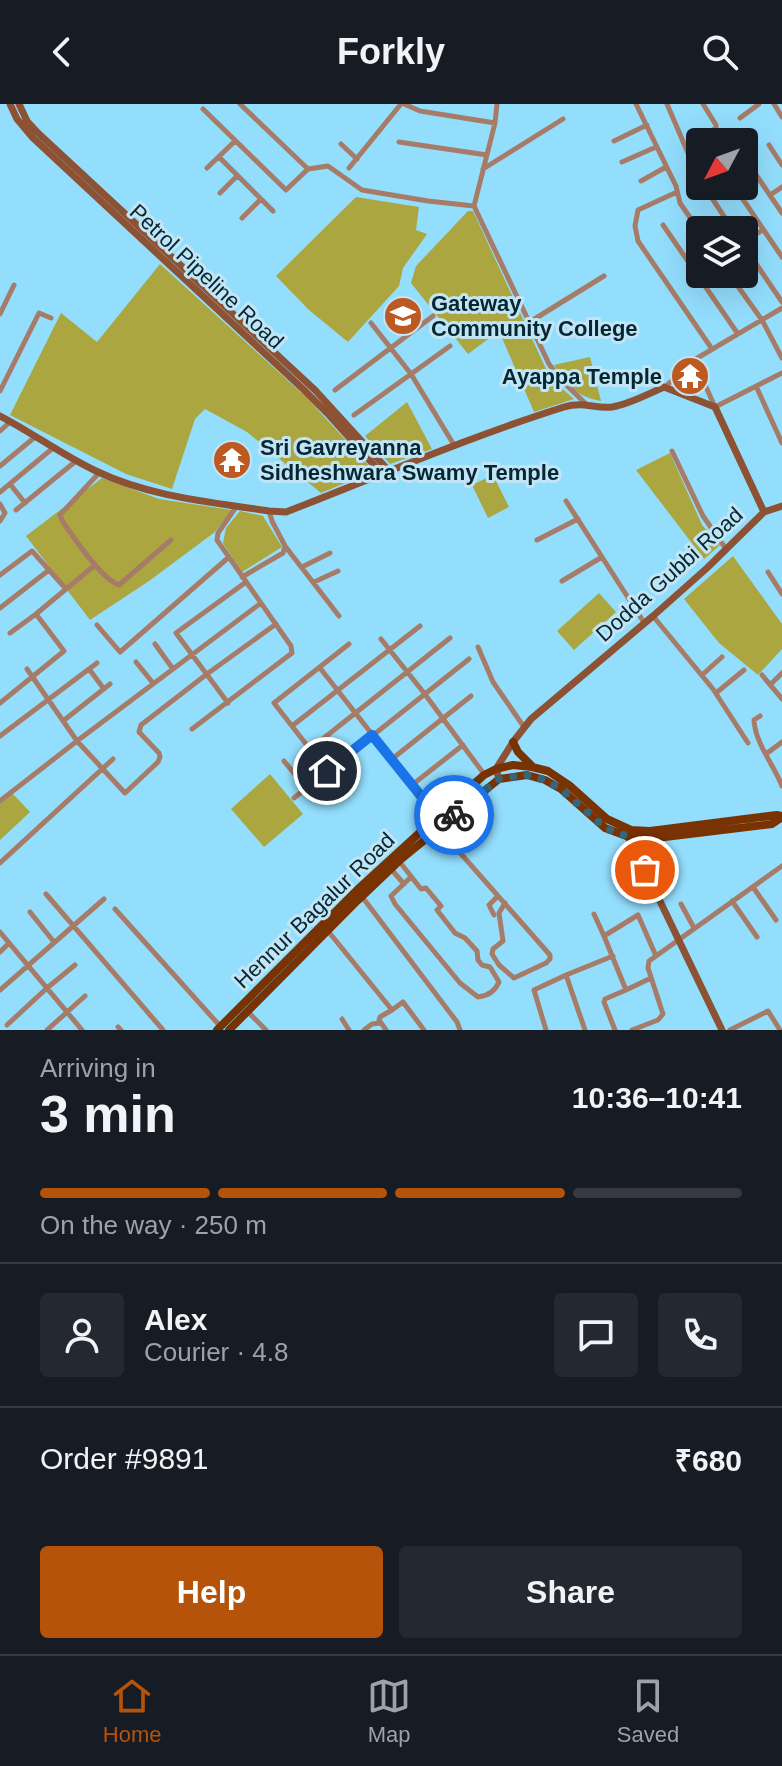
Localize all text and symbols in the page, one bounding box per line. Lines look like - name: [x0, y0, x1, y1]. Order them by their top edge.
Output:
- icon: back: [40, 30, 84, 74]
- icon: search: [698, 30, 742, 74]
- text: Forkly: [337, 31, 445, 72]
- north arrow: [686, 128, 758, 200]
- map controls: [686, 128, 758, 288]
- street label: Petrol Pipeline Road: [125, 199, 289, 354]
- button: layers: [686, 216, 758, 288]
- place label: Gateway Community College: [431, 291, 638, 341]
- school or university icon: Gateway Community College: [382, 295, 424, 337]
- temple icon: Ayappa Temple: [669, 355, 711, 397]
- place label: Ayappa Temple: [502, 364, 662, 389]
- place label: Sri Gavreyanna Sidheshwara Swamy Temple: [260, 435, 559, 485]
- temple icon: Sri Gavreyanna Sidheshwara Swamy Temple: [211, 439, 253, 481]
- street label: Dodda Gubbi Road: [591, 502, 748, 647]
- pin: [293, 737, 361, 805]
- icon: home: [305, 749, 349, 793]
- courier: [414, 775, 494, 855]
- icon: bike: [432, 793, 476, 837]
- street label: Hennur Bagalur Road: [229, 827, 400, 993]
- pin: [611, 836, 679, 904]
- icon: bag: [623, 848, 667, 892]
- text: Arriving in: [40, 1053, 156, 1083]
- text: 10:36–10:41: [572, 1081, 742, 1114]
- text: 3 min: [40, 1085, 176, 1143]
- text: On the way · 250 m: [40, 1210, 267, 1240]
- button: person: [40, 1293, 124, 1377]
- button: chat: [554, 1293, 638, 1377]
- button: phone: [658, 1293, 742, 1377]
- text: Alex: [144, 1303, 207, 1336]
- text: Courier · 4.8: [144, 1337, 289, 1367]
- text: Order #9891: [40, 1442, 208, 1475]
- text: ₹680: [675, 1444, 742, 1477]
- button: Help: [40, 1546, 383, 1638]
- button: Share: [399, 1546, 742, 1638]
- tab: Home: [103, 1674, 162, 1748]
- tab: Map: [367, 1674, 411, 1748]
- tab: Saved: [617, 1674, 679, 1748]

